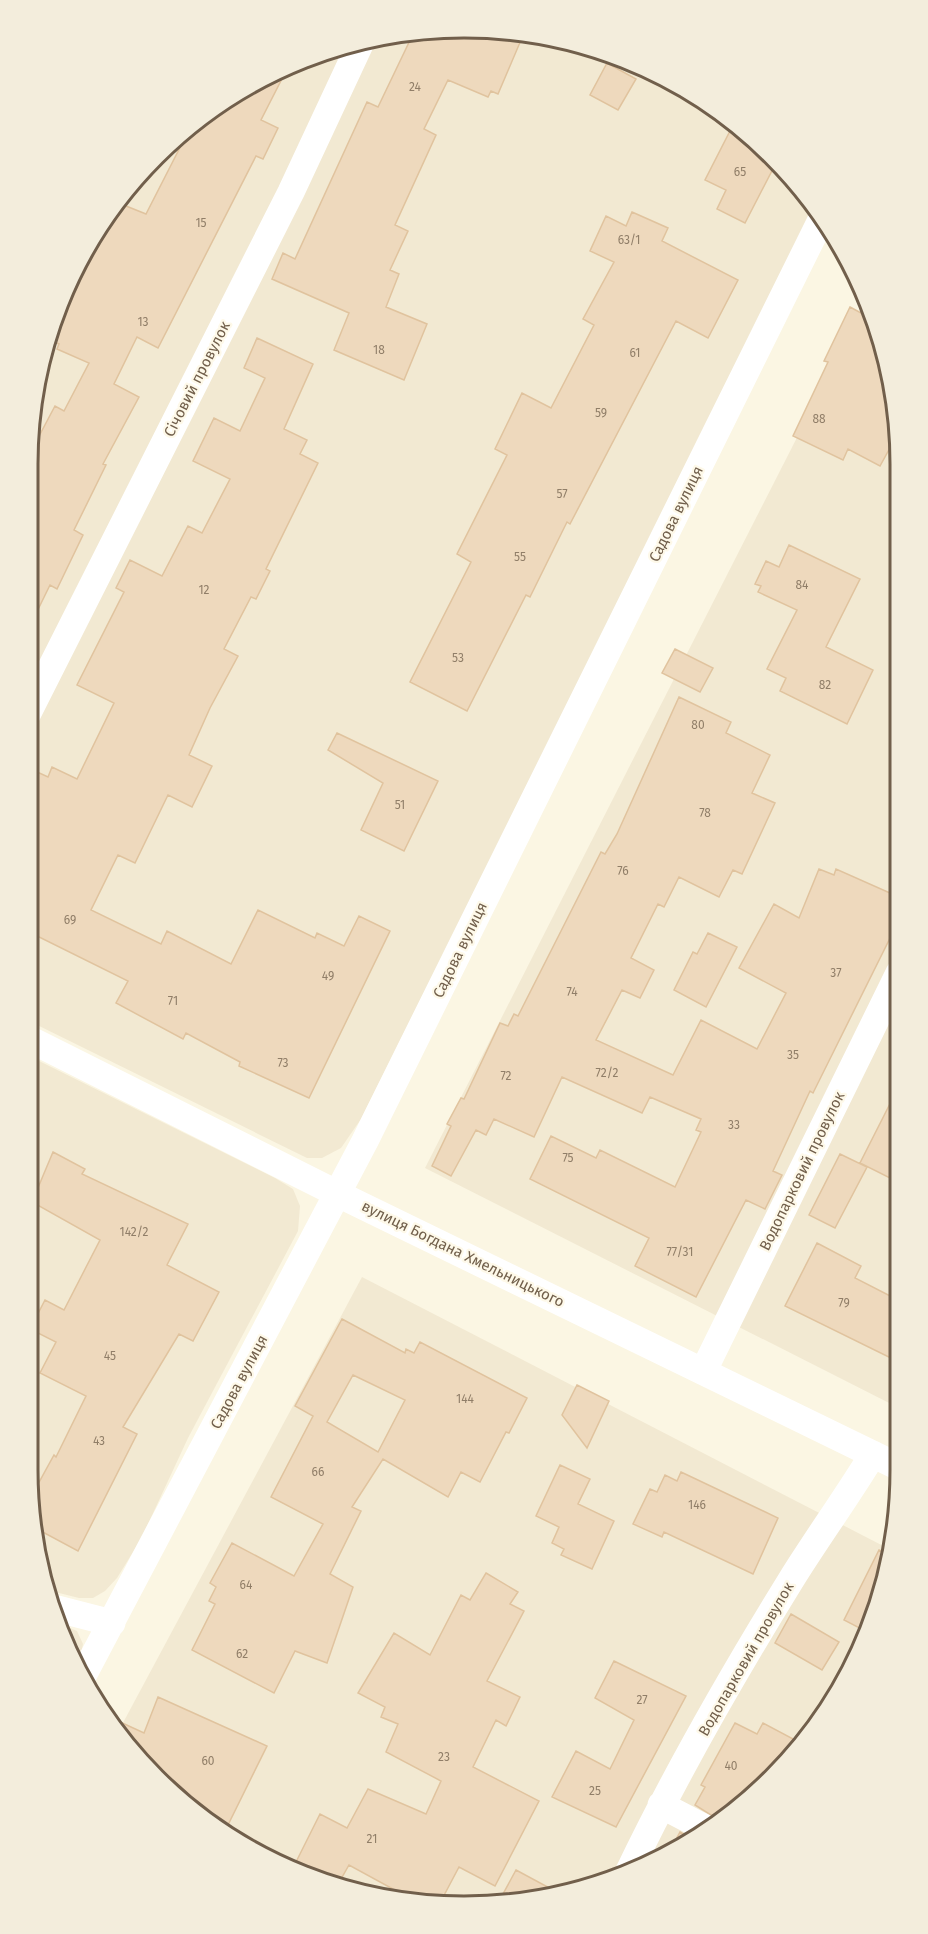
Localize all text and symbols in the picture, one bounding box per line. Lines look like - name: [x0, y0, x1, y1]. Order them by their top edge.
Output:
- house number: 24: [409, 80, 422, 94]
- house number: 65: [734, 165, 746, 179]
- house number: 15: [195, 216, 207, 230]
- house number: 63/1: [618, 233, 640, 247]
- house number: 13: [137, 315, 149, 329]
- street label: Січовий провулок: [160, 318, 234, 440]
- house number: 18: [373, 343, 385, 357]
- house number: 61: [629, 346, 641, 360]
- house number: 59: [595, 406, 607, 420]
- house number: 88: [812, 412, 826, 426]
- street label: Садова вулиця: [645, 463, 707, 565]
- house number: 57: [556, 487, 568, 501]
- house number: 55: [514, 550, 526, 564]
- house number: 84: [796, 578, 809, 592]
- house number: 12: [198, 583, 210, 597]
- house number: 53: [452, 651, 464, 665]
- house number: 82: [819, 678, 831, 692]
- house number: 80: [691, 718, 705, 732]
- house number: 51: [395, 798, 405, 812]
- house number: 78: [699, 806, 711, 820]
- house number: 76: [617, 864, 629, 878]
- street label: Садова вулиця: [429, 899, 491, 1001]
- house number: 69: [64, 913, 76, 927]
- house number: 37: [830, 966, 842, 980]
- house number: 49: [322, 969, 334, 983]
- house number: 74: [566, 985, 578, 999]
- house number: 71: [168, 994, 178, 1008]
- house number: 35: [787, 1048, 799, 1062]
- house number: 73: [277, 1056, 289, 1070]
- house number: 72/2: [596, 1066, 618, 1080]
- house number: 72: [500, 1069, 512, 1083]
- street label: Водопарковий провулок: [756, 1088, 848, 1253]
- house number: 33: [728, 1118, 740, 1132]
- house number: 75: [562, 1151, 574, 1165]
- street label: вулиця Богдана Хмельницького: [359, 1197, 567, 1311]
- house number: 142/2: [120, 1225, 149, 1239]
- house number: 77/31: [667, 1245, 693, 1259]
- house number: 79: [838, 1296, 850, 1310]
- street label: Садова вулиця: [207, 1332, 271, 1432]
- house number: 45: [104, 1349, 116, 1363]
- house number: 144: [456, 1392, 475, 1406]
- house number: 43: [93, 1434, 105, 1448]
- house number: 66: [312, 1465, 324, 1479]
- house number: 146: [688, 1498, 706, 1512]
- house number: 64: [240, 1578, 253, 1592]
- street label: Водопарковий провулок: [695, 1579, 798, 1739]
- house number: 62: [236, 1647, 248, 1661]
- house number: 27: [636, 1693, 648, 1707]
- house number: 23: [438, 1750, 450, 1764]
- house number: 60: [201, 1754, 215, 1768]
- house number: 40: [724, 1759, 738, 1773]
- house number: 25: [589, 1784, 601, 1798]
- house number: 21: [367, 1832, 377, 1846]

